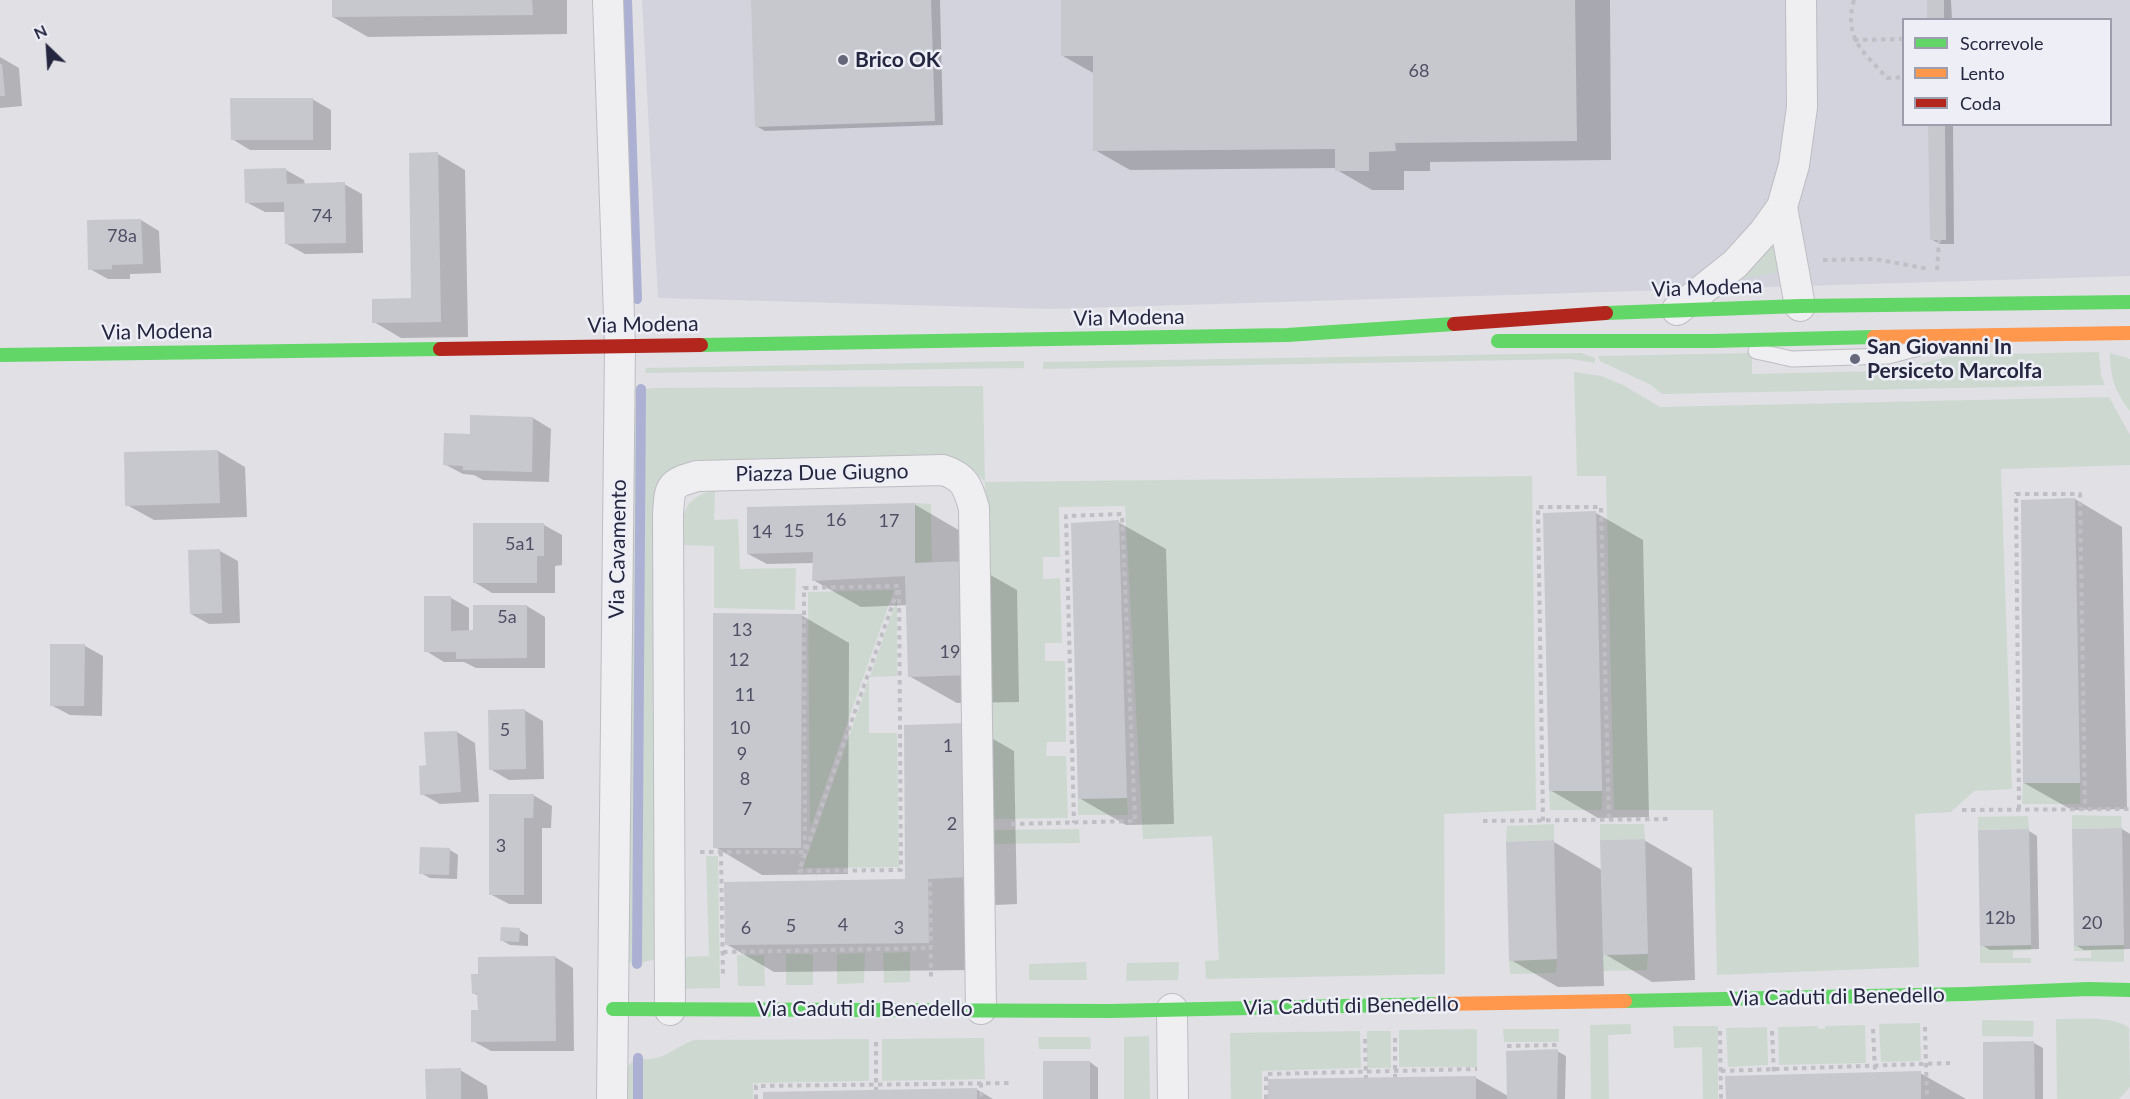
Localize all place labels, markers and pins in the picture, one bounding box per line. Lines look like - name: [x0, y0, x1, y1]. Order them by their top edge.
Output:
- place label: Brico OK: [855, 47, 940, 73]
- marker: Brico OK: [836, 53, 850, 67]
- place label: San Giovanni In Persiceto Marcolfa: [1867, 334, 2042, 384]
- marker: San Giovanni In Persiceto Marcolfa: [1848, 352, 1862, 366]

